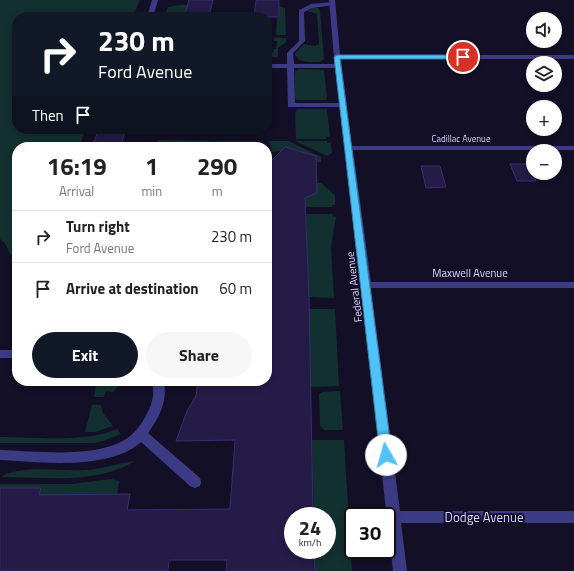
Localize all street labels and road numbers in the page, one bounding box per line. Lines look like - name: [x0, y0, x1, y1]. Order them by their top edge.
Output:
- street label: Cadillac Avenue: [432, 132, 491, 145]
- street label: Federal Avenue: [342, 250, 366, 323]
- street label: Maxwell Avenue: [432, 265, 508, 281]
- street label: Dodge Avenue: [445, 507, 523, 527]

